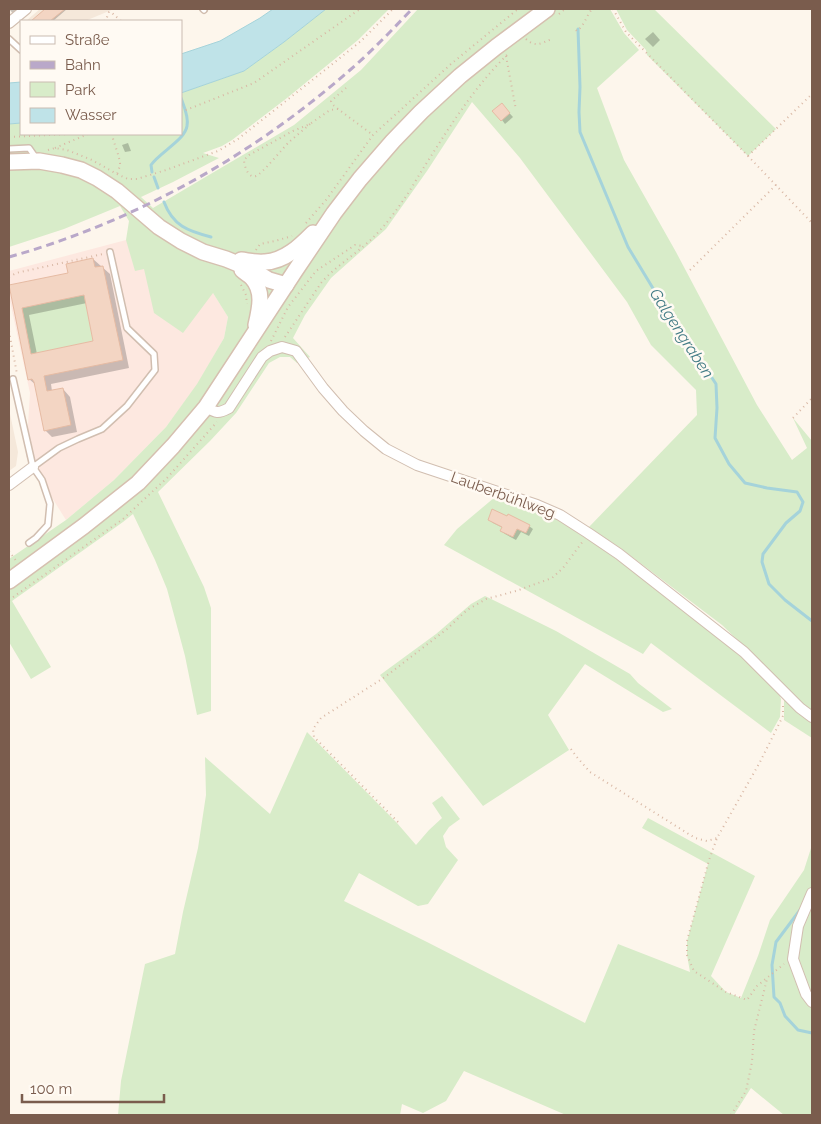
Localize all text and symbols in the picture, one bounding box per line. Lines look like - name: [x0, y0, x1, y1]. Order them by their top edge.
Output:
- legend: [20, 20, 182, 135]
- text: Straße: [65, 31, 110, 49]
- text: Bahn: [65, 56, 101, 74]
- text: Park: [65, 81, 96, 99]
- text: Wasser: [65, 106, 117, 124]
- water label: Galgengraben: [646, 285, 718, 382]
- street label: Lauberbühlweg: [448, 468, 558, 522]
- scale bar: [22, 1072, 165, 1104]
- text: 100 m: [30, 1080, 72, 1098]

